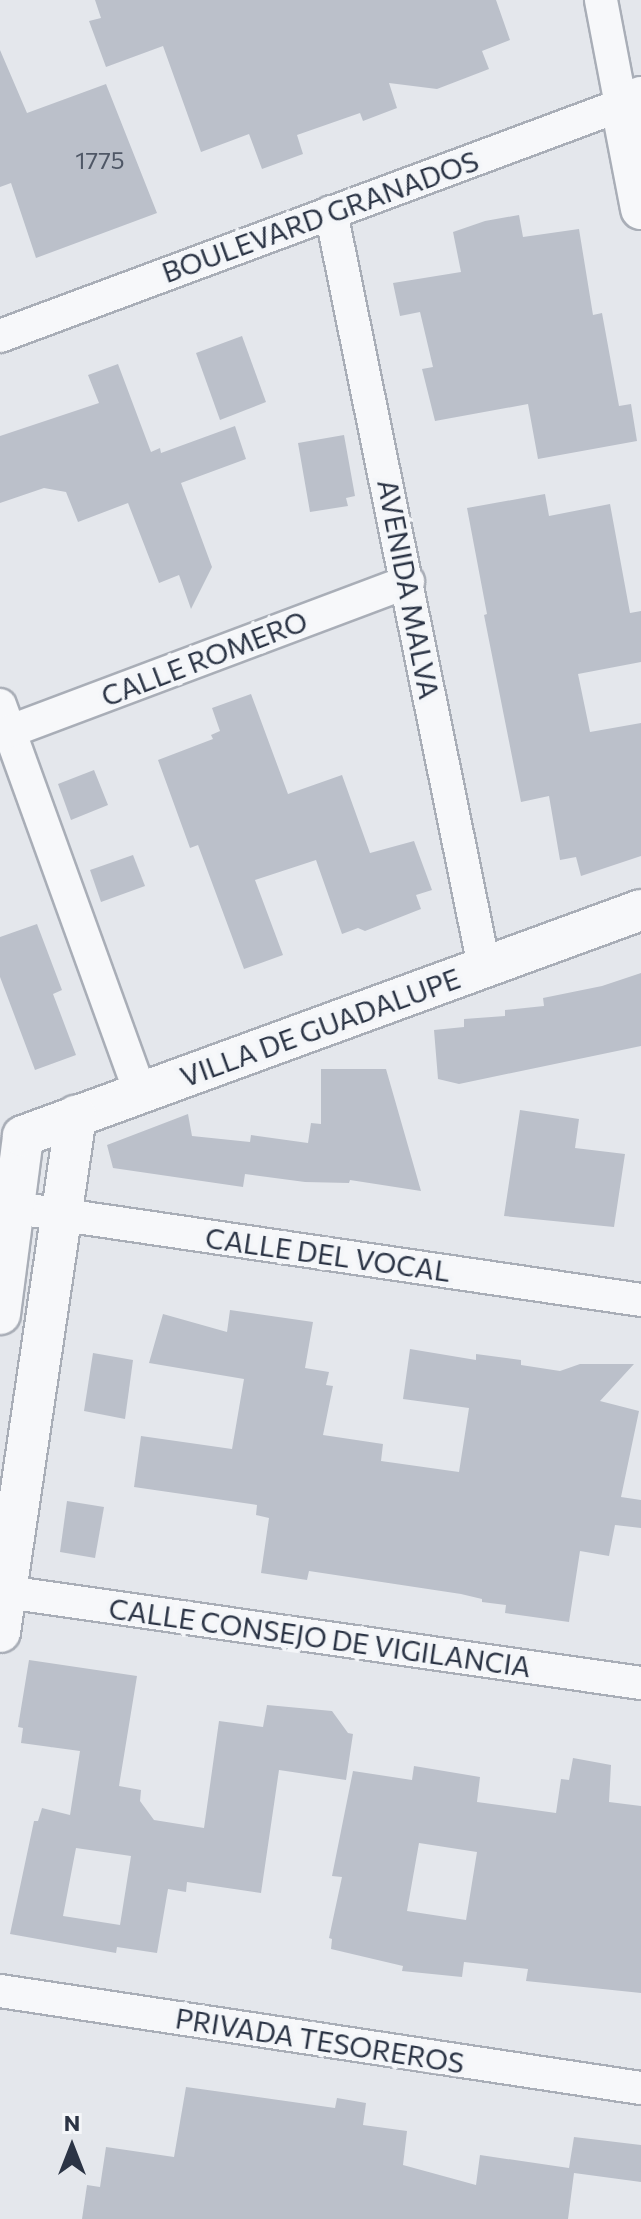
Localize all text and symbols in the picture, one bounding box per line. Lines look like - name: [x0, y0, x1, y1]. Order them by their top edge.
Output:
- street label: BOULEVARD GRANADOS: [157, 143, 483, 289]
- house number: 1775: [75, 146, 125, 174]
- street label: AVENIDA MALVA: [371, 476, 447, 702]
- street label: CALLE ROMERO: [96, 603, 312, 713]
- street label: VILLA DE GUADALUPE: [175, 961, 465, 1093]
- street label: CALLE DEL VOCAL: [203, 1220, 453, 1288]
- street label: CALLE CONSEJO DE VIGILANCIA: [107, 1591, 533, 1683]
- street label: PRIVADA TESOREROS: [173, 2001, 467, 2079]
- north arrow: [32, 2107, 112, 2187]
- text: N: [64, 2109, 80, 2136]

